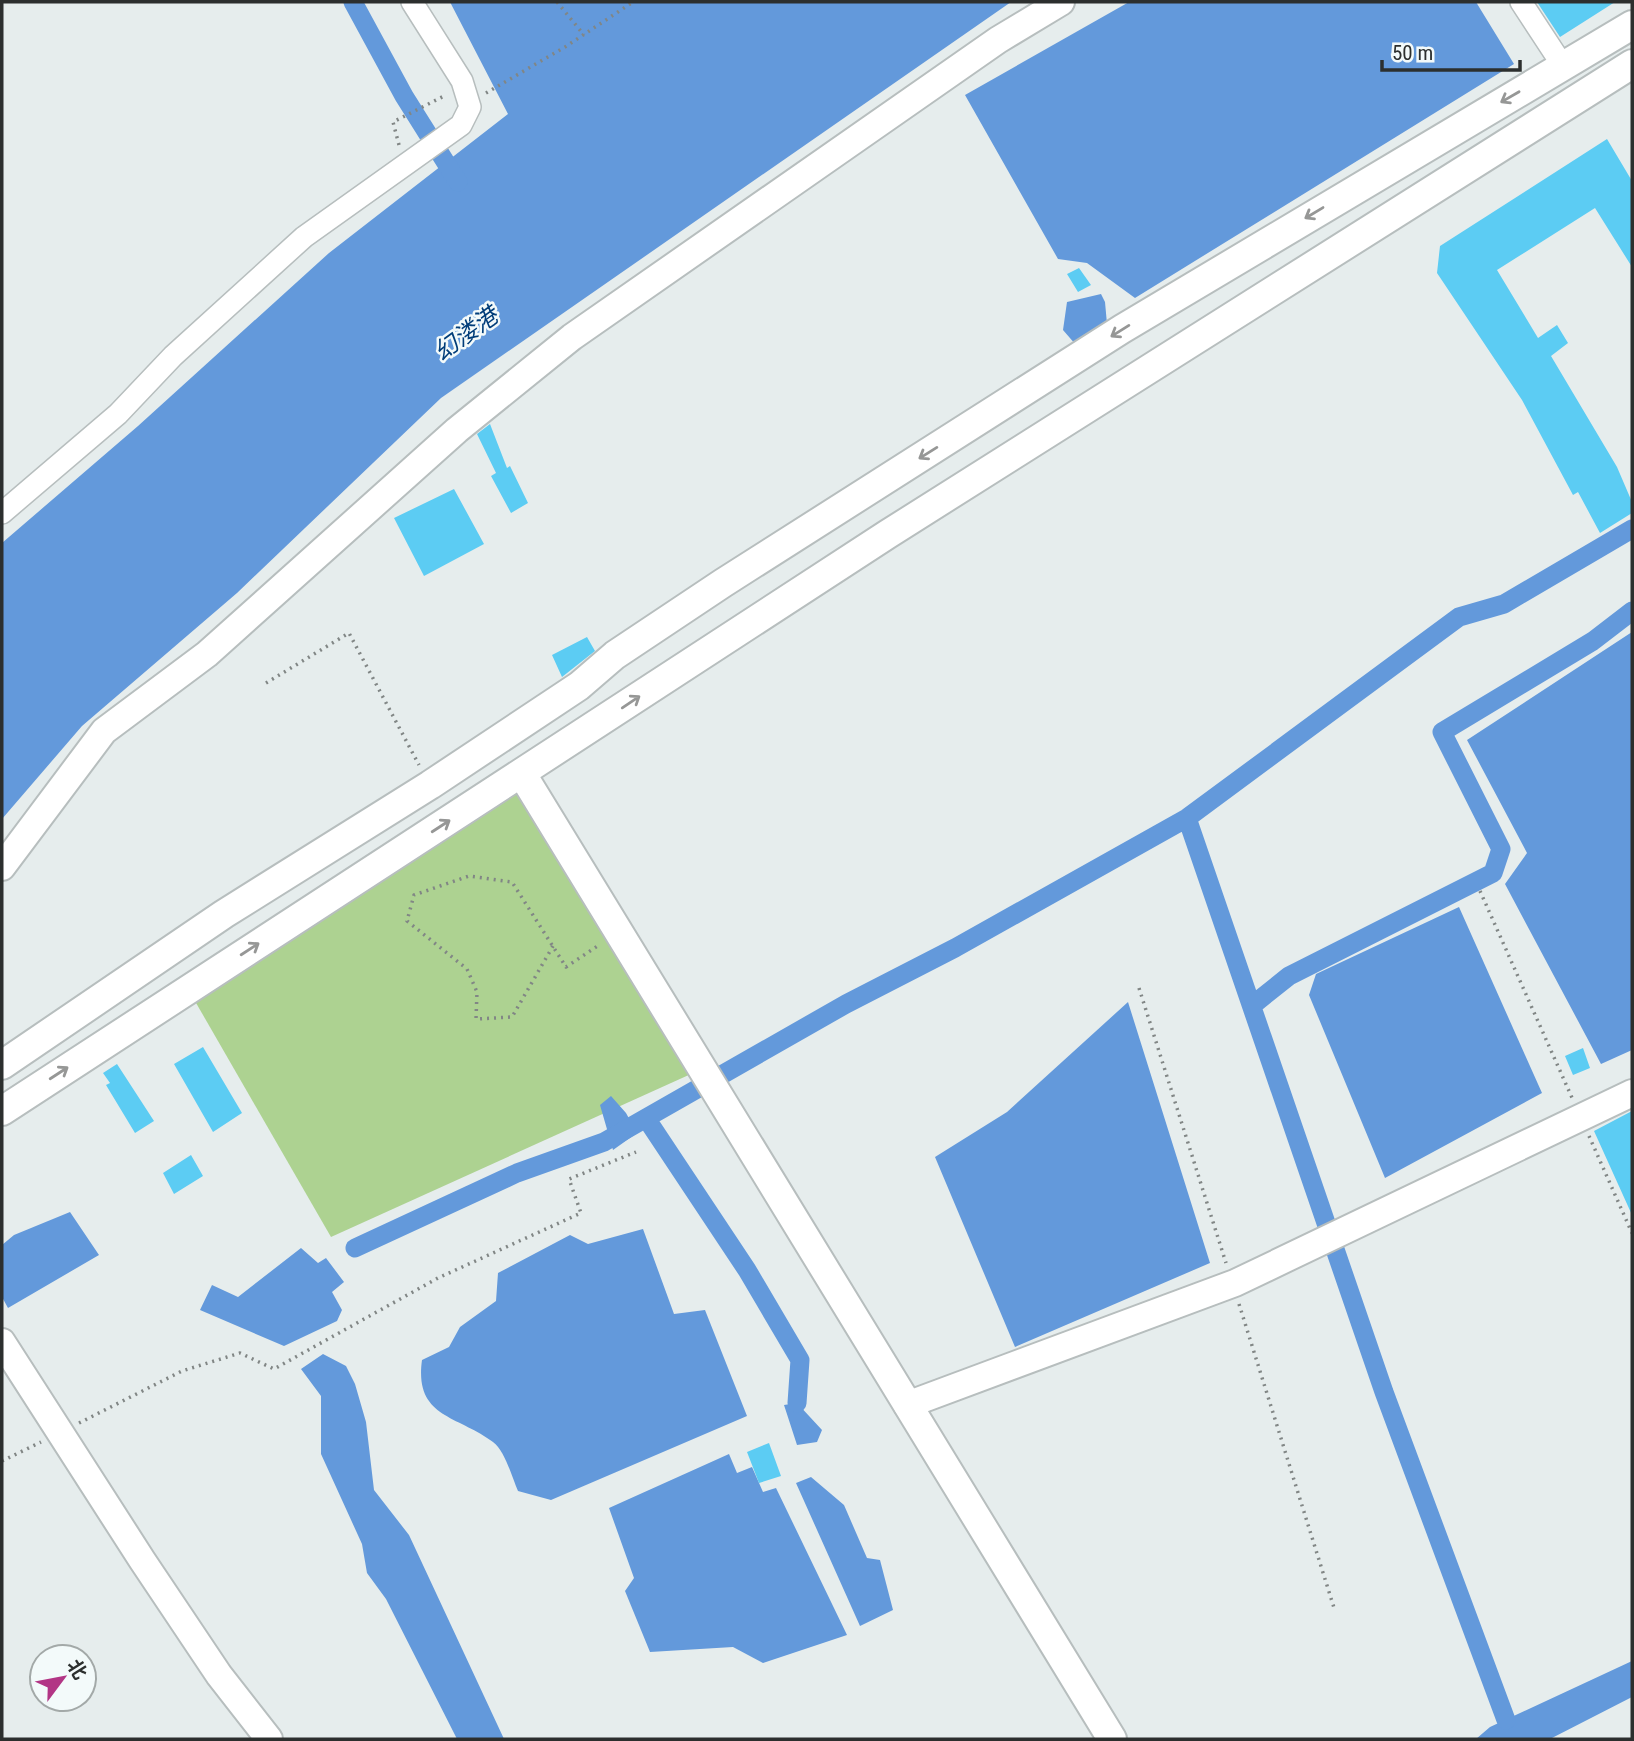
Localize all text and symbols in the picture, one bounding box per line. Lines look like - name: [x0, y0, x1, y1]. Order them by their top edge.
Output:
- scale bar: [1382, 28, 1520, 72]
- text: 50 m: [1392, 41, 1433, 65]
- one-way arrow: [1500, 91, 1521, 104]
- one-way arrow: [1305, 207, 1325, 221]
- water label: 幻溇港: [429, 300, 506, 366]
- one-way arrow: [1110, 325, 1130, 339]
- one-way arrow: [918, 446, 938, 460]
- one-way arrow: [621, 695, 641, 709]
- one-way arrow: [431, 819, 450, 834]
- one-way arrow: [239, 942, 259, 956]
- one-way arrow: [49, 1066, 68, 1081]
- north arrow: [28, 1643, 98, 1713]
- text: 北: [62, 1655, 92, 1683]

